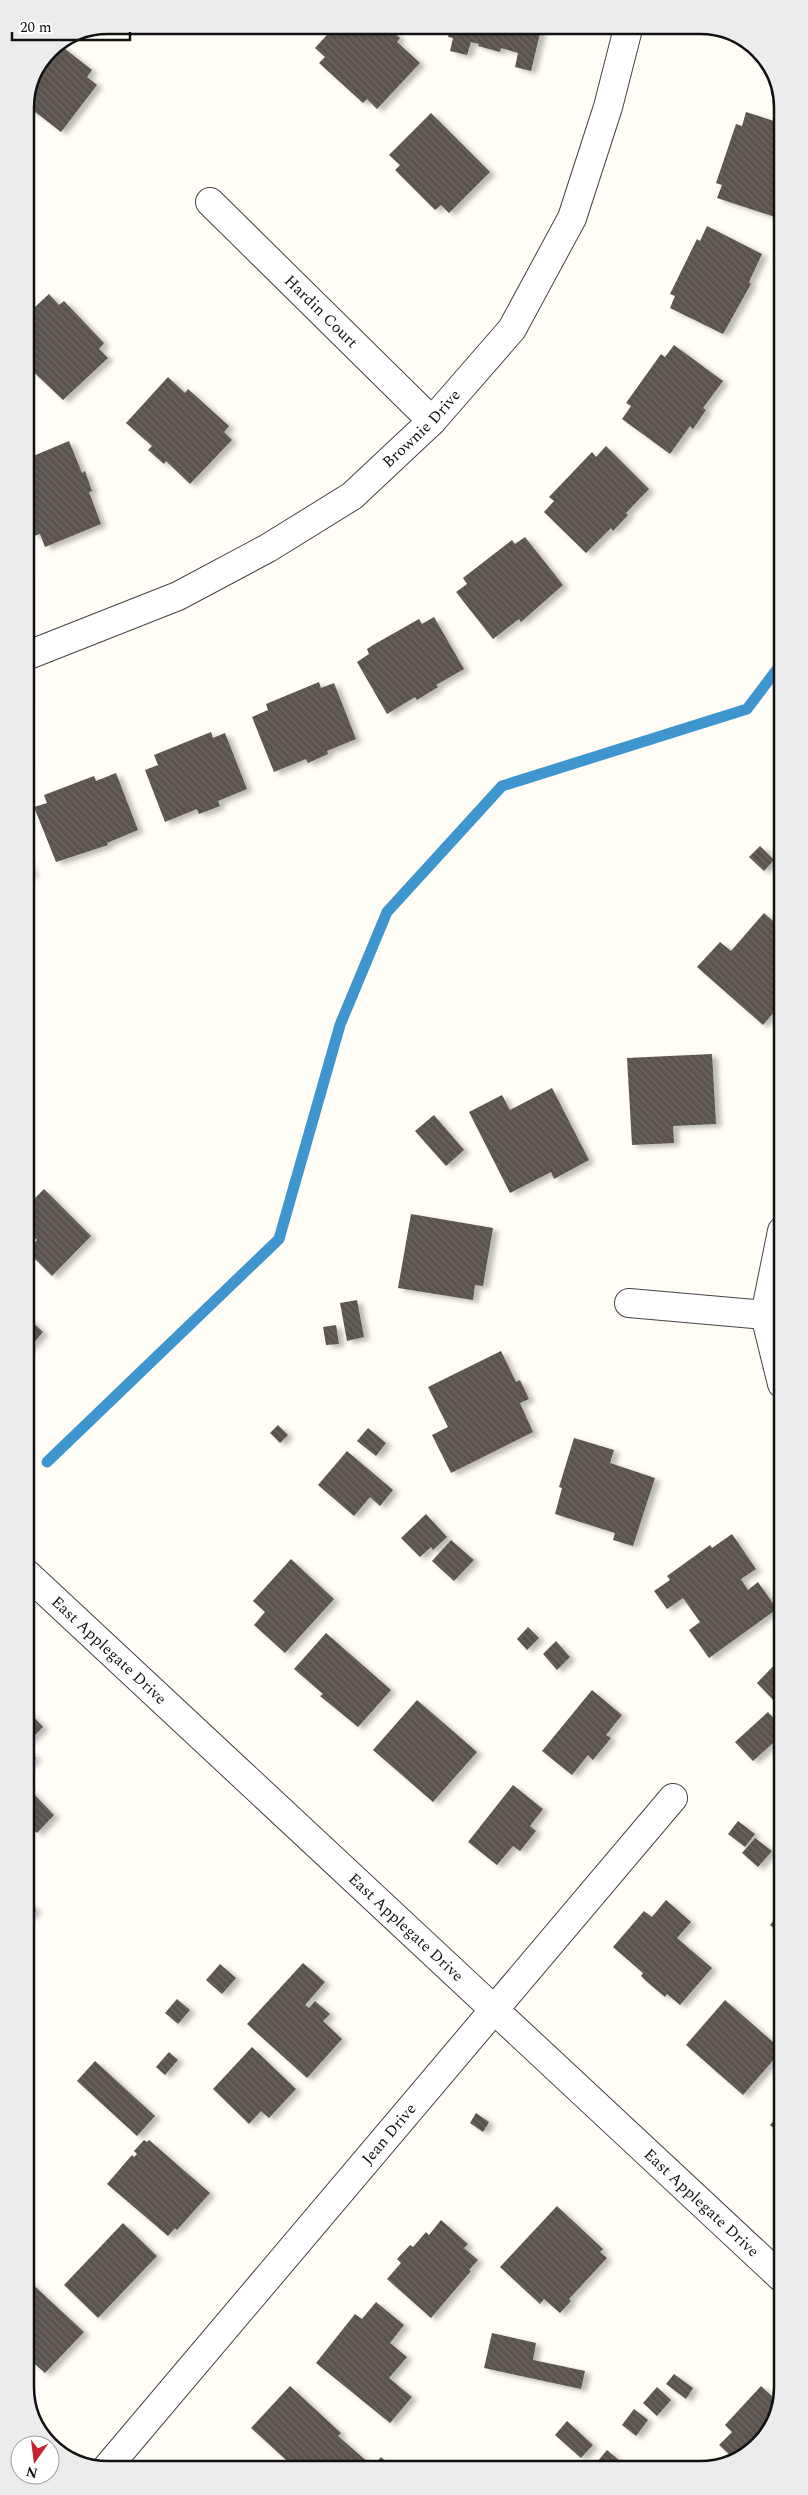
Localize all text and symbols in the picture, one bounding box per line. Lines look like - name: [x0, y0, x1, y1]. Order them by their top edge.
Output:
- scale bar: [12, 10, 130, 42]
- text: 20 m: [20, 16, 52, 39]
- street label: Hardin Court: [279, 269, 364, 354]
- street label: Brownie Drive: [377, 384, 466, 474]
- street label: East Applegate Drive: [46, 1590, 172, 1710]
- street label: East Applegate Drive: [343, 1867, 469, 1987]
- street label: Jean Drive: [356, 2098, 422, 2170]
- street label: East Applegate Drive: [638, 2143, 764, 2263]
- north arrow: [10, 2435, 60, 2485]
- text: N: [24, 2461, 40, 2484]

